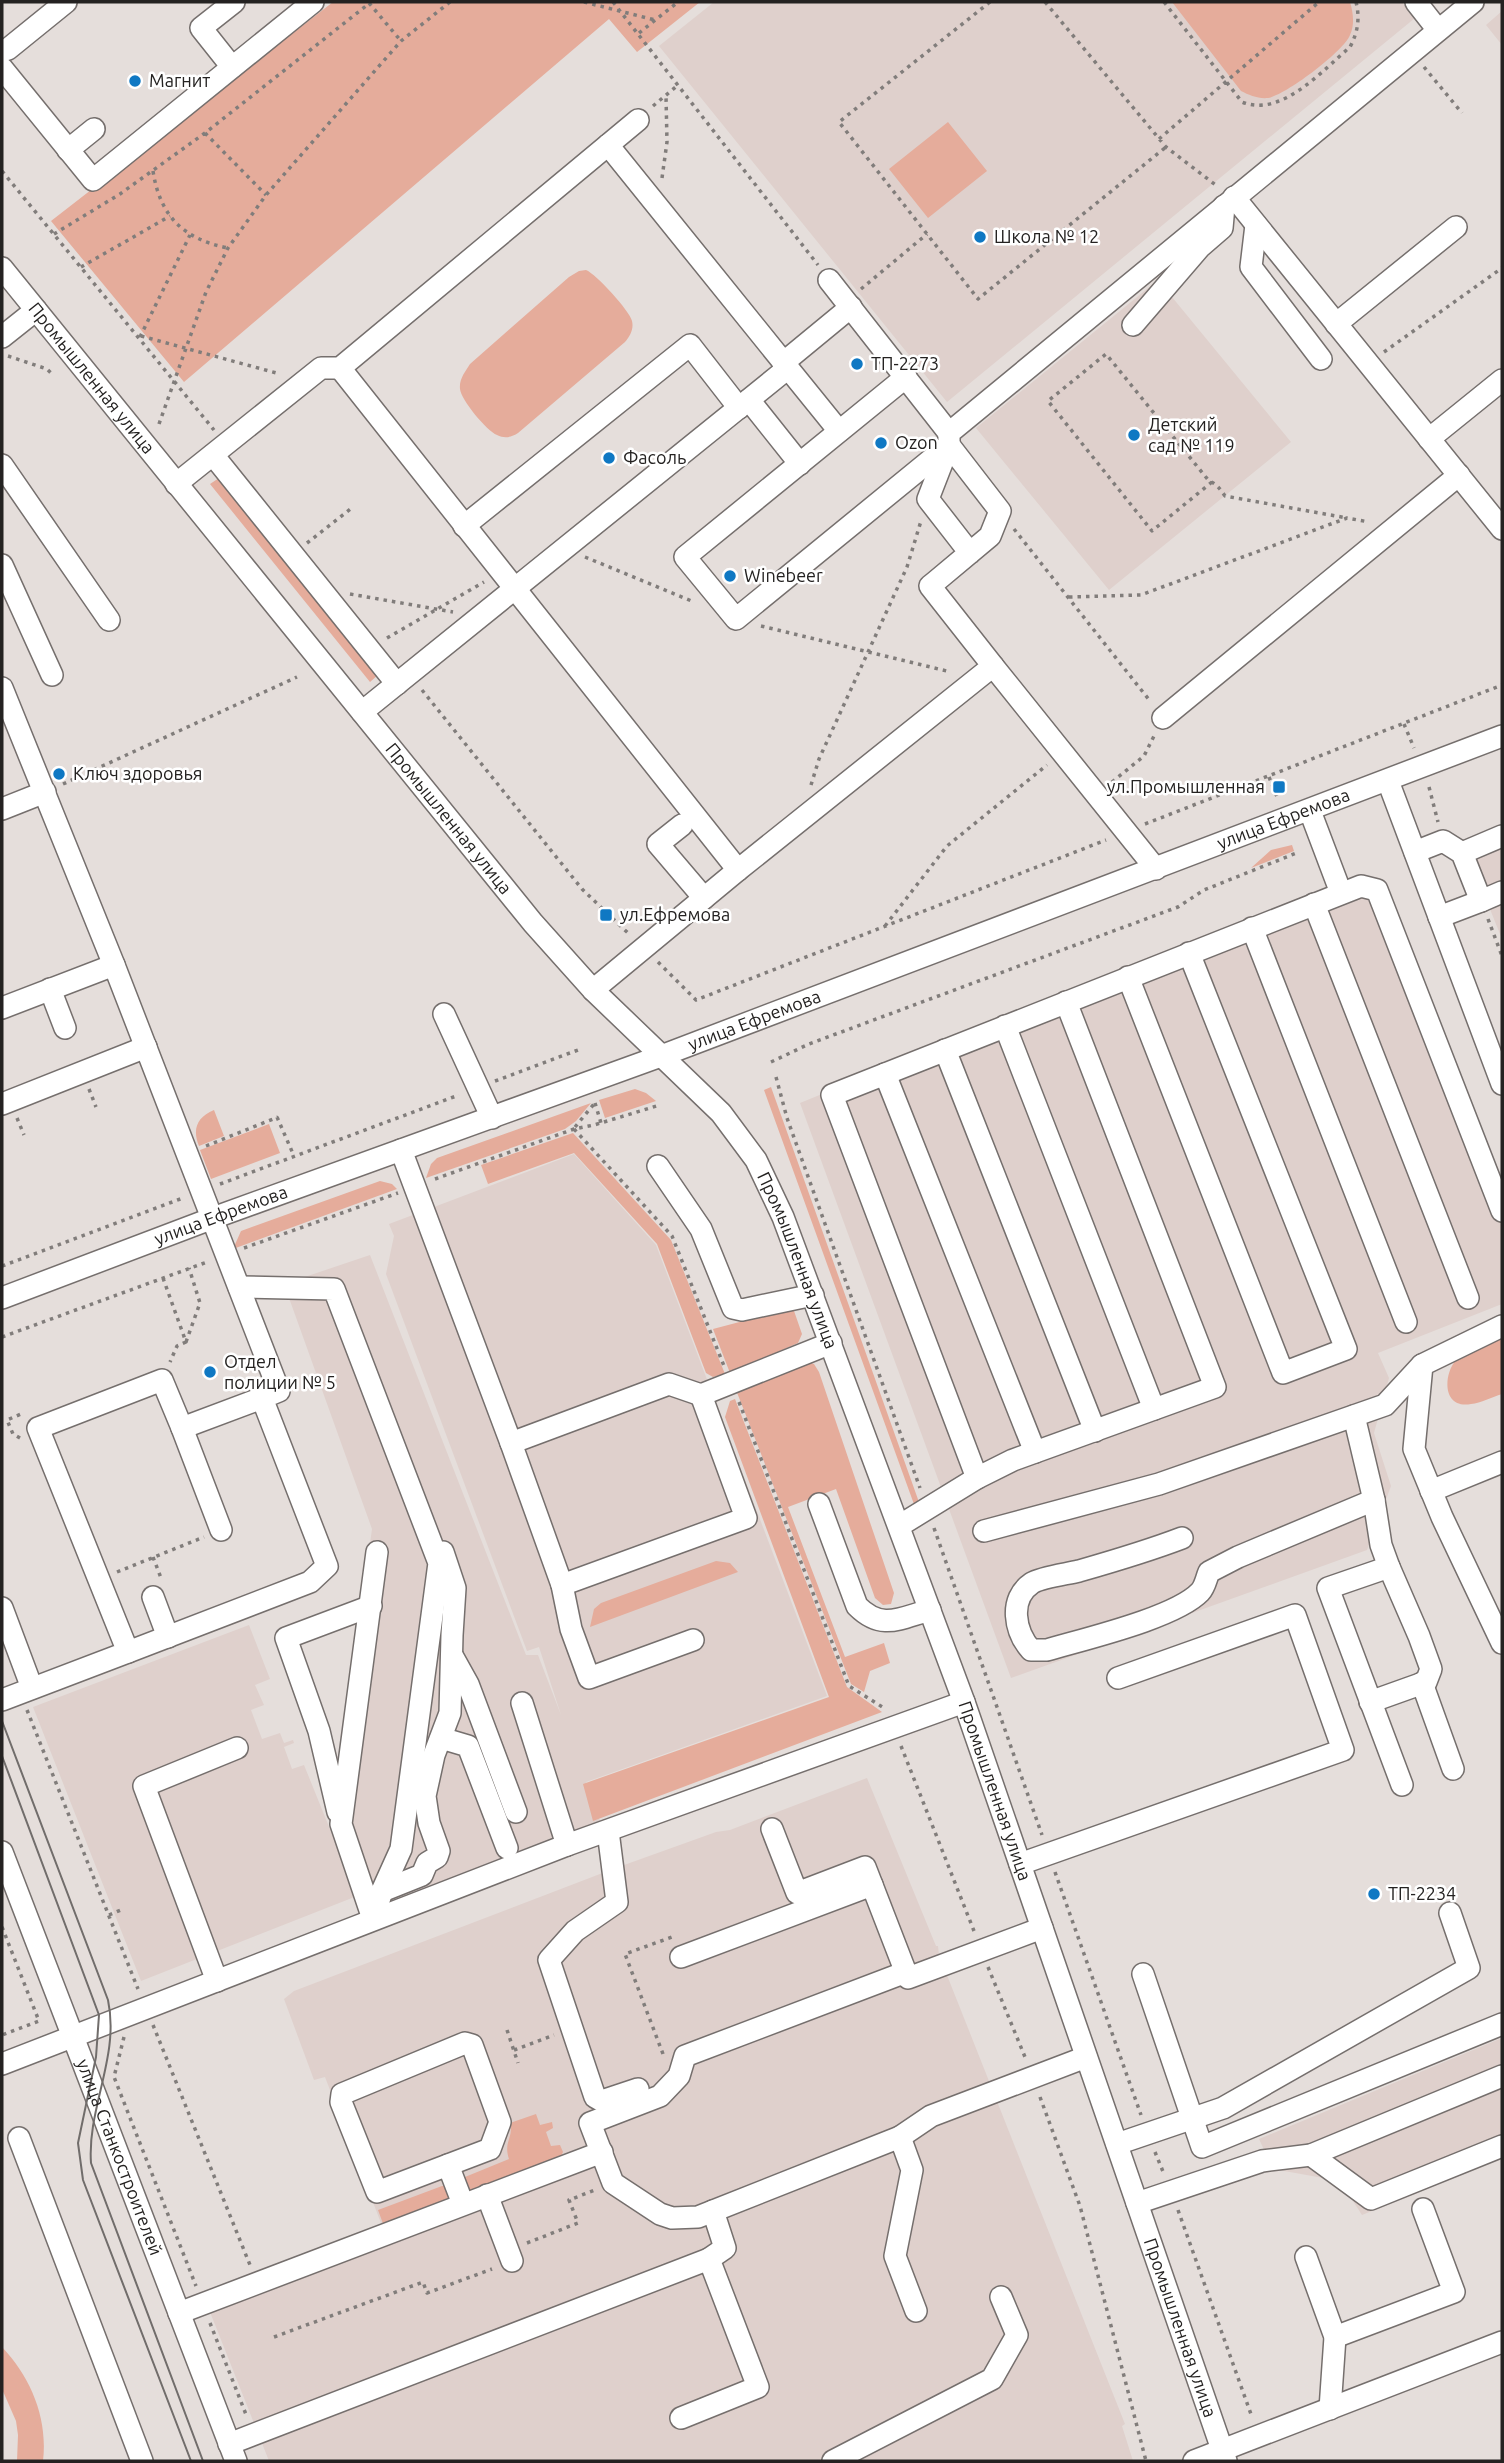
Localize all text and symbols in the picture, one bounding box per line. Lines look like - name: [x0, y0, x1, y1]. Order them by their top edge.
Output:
- place label: Магнит: [149, 70, 210, 90]
- marker: Магнит: [127, 73, 143, 89]
- place label: Школа № 12: [994, 226, 1099, 246]
- marker: Школа № 12: [972, 229, 988, 245]
- street label: Промышленная улица: [25, 298, 159, 457]
- place label: ТП-2273: [871, 353, 939, 373]
- marker: ТП-2273: [849, 356, 865, 372]
- place label: Детский сад № 119: [1148, 414, 1235, 455]
- marker: Детский сад № 119: [1126, 427, 1142, 443]
- place label: Ozon: [895, 432, 938, 452]
- marker: Ozon: [873, 435, 889, 451]
- place label: Фасоль: [623, 447, 686, 467]
- marker: Фасоль: [601, 450, 617, 466]
- place label: Winebeer: [744, 565, 823, 585]
- marker: Winebeer: [722, 568, 738, 584]
- street label: Промышленная улица: [382, 739, 516, 898]
- place label: Ключ здоровья: [73, 763, 202, 783]
- marker: Ключ здоровья: [51, 766, 67, 782]
- place label: ул.Промышленная: [1107, 776, 1265, 796]
- marker: ул.Промышленная: [1271, 779, 1287, 795]
- street label: улица Ефремова: [1214, 784, 1352, 853]
- place label: ул.Ефремова: [620, 904, 730, 924]
- marker: ул.Ефремова: [598, 907, 614, 923]
- street label: улица Ефремова: [685, 985, 823, 1054]
- street label: Промышленная улица: [754, 1168, 842, 1351]
- street label: улица Ефремова: [151, 1181, 290, 1248]
- place label: Отдел полиции № 5: [224, 1351, 336, 1392]
- marker: Отдел полиции № 5: [202, 1364, 218, 1380]
- street label: Промышленная улица: [955, 1698, 1036, 1883]
- place label: ТП-2234: [1388, 1883, 1456, 1903]
- marker: ТП-2234: [1366, 1886, 1382, 1902]
- street label: улица Станкостроителей: [73, 2056, 167, 2258]
- street label: Промышленная улица: [1141, 2235, 1221, 2420]

